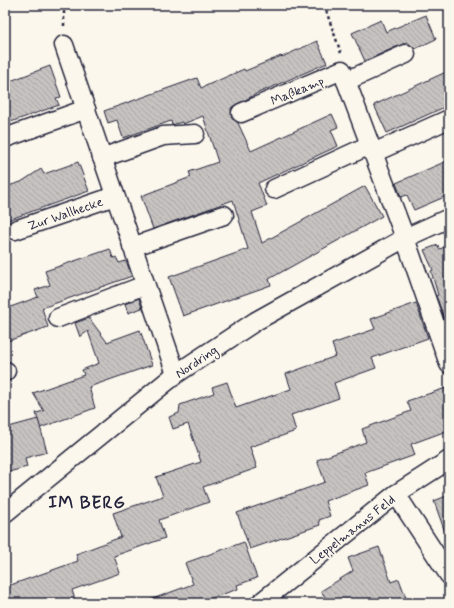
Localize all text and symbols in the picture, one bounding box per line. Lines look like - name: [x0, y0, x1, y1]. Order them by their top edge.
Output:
- street label: Maßkamp: [268, 73, 327, 110]
- street label: Zur Wallhecke: [26, 194, 105, 235]
- street label: Nordring: [172, 342, 222, 383]
- district label: IM BERG: [48, 492, 126, 514]
- street label: Leppelmanns Feld: [307, 492, 399, 569]

